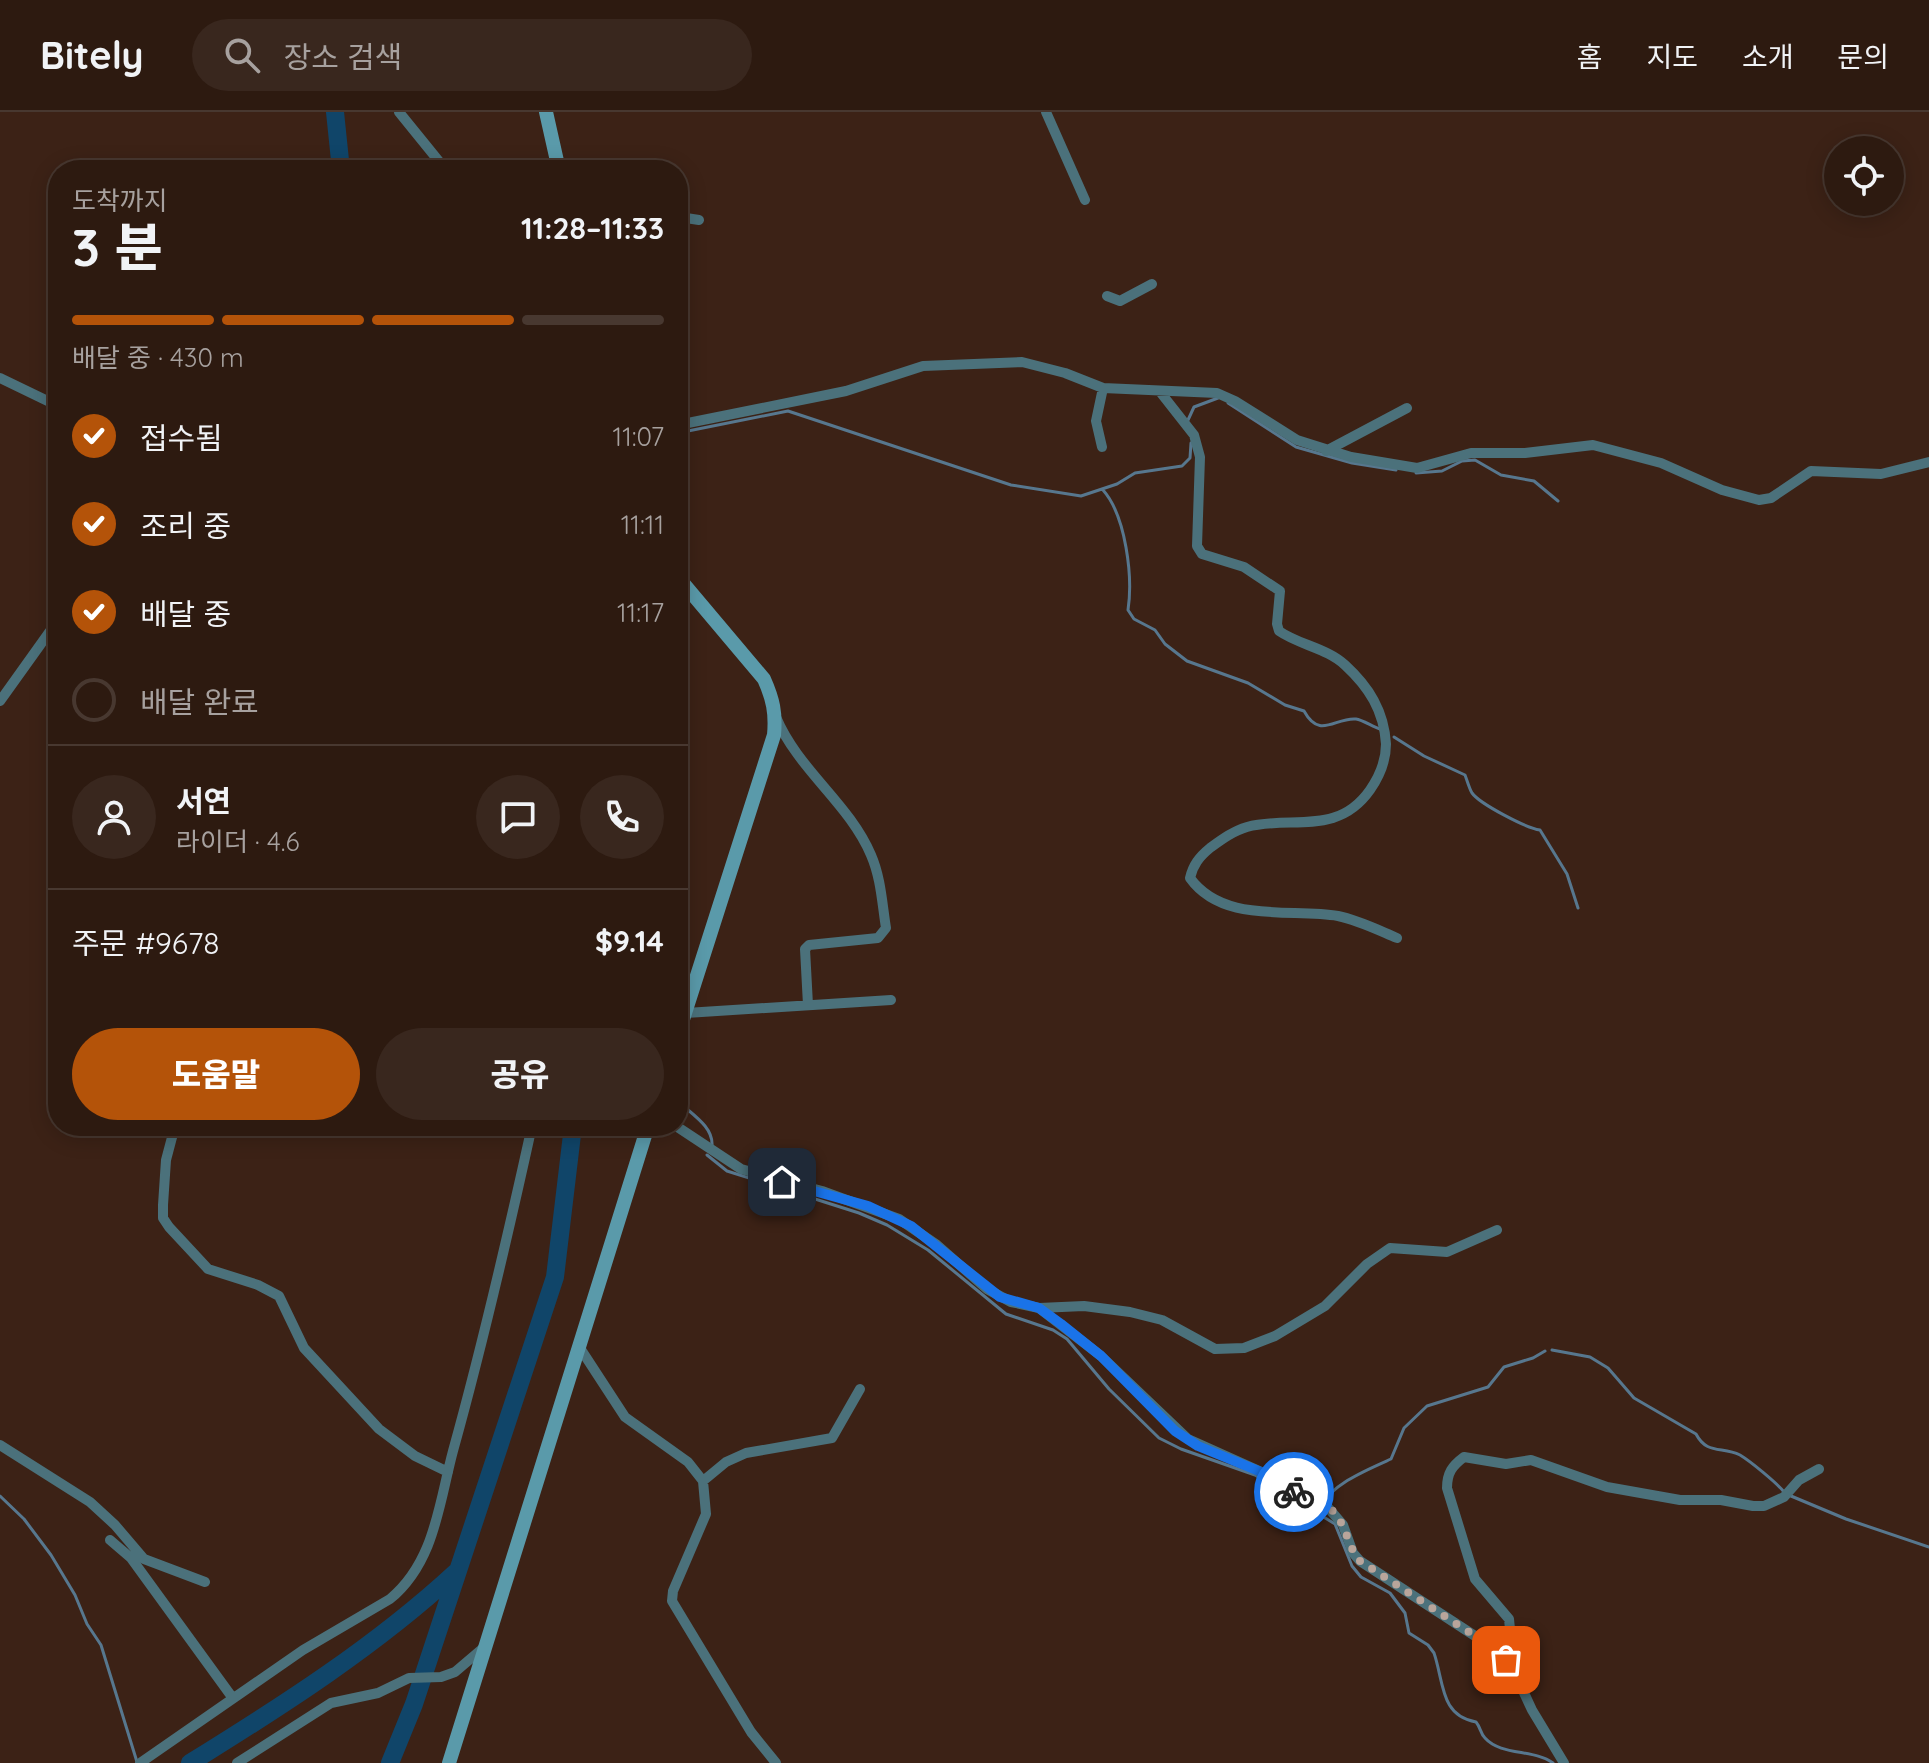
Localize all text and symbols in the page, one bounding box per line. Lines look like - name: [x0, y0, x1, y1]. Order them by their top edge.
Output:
- search box: [192, 19, 752, 91]
- text: Bitely: [40, 31, 144, 79]
- icon: search: [220, 33, 264, 77]
- text: 장소 검색: [284, 38, 402, 76]
- text: 홈: [1577, 39, 1602, 74]
- text: 지도: [1646, 39, 1698, 74]
- text: 소개: [1742, 39, 1793, 74]
- text: 문의: [1837, 39, 1889, 74]
- map controls: [1824, 136, 1904, 216]
- button: locate: [1824, 136, 1904, 216]
- text: 도착까지: [72, 184, 168, 217]
- text: 11:28–11:33: [521, 209, 664, 247]
- text: 3 분: [72, 214, 162, 279]
- text: 배달 중 · 430 m: [72, 341, 244, 374]
- icon: check: [72, 414, 116, 458]
- text: 접수됨: [140, 419, 223, 457]
- text: 11:07: [613, 420, 664, 453]
- icon: check: [72, 502, 116, 546]
- text: 조리 중: [140, 507, 231, 545]
- text: 11:11: [621, 508, 664, 541]
- icon: check: [72, 590, 116, 634]
- text: 배달 중: [140, 595, 231, 633]
- text: 11:17: [617, 596, 664, 629]
- text: 배달 완료: [140, 683, 259, 721]
- button: person: [72, 775, 156, 859]
- button: chat: [476, 775, 560, 859]
- button: phone: [580, 775, 664, 859]
- text: 서연: [176, 782, 231, 820]
- text: 라이더 · 4.6: [176, 825, 299, 858]
- text: $9.14: [595, 922, 664, 960]
- text: 주문 #9678: [72, 924, 219, 962]
- button: 도움말: [72, 1028, 360, 1120]
- button: 공유: [376, 1028, 664, 1120]
- pin: [748, 1148, 816, 1216]
- icon: home: [760, 1160, 804, 1204]
- courier: [1254, 1452, 1334, 1532]
- icon: bike: [1272, 1470, 1316, 1514]
- pin: [1472, 1626, 1540, 1694]
- icon: bag: [1484, 1638, 1528, 1682]

